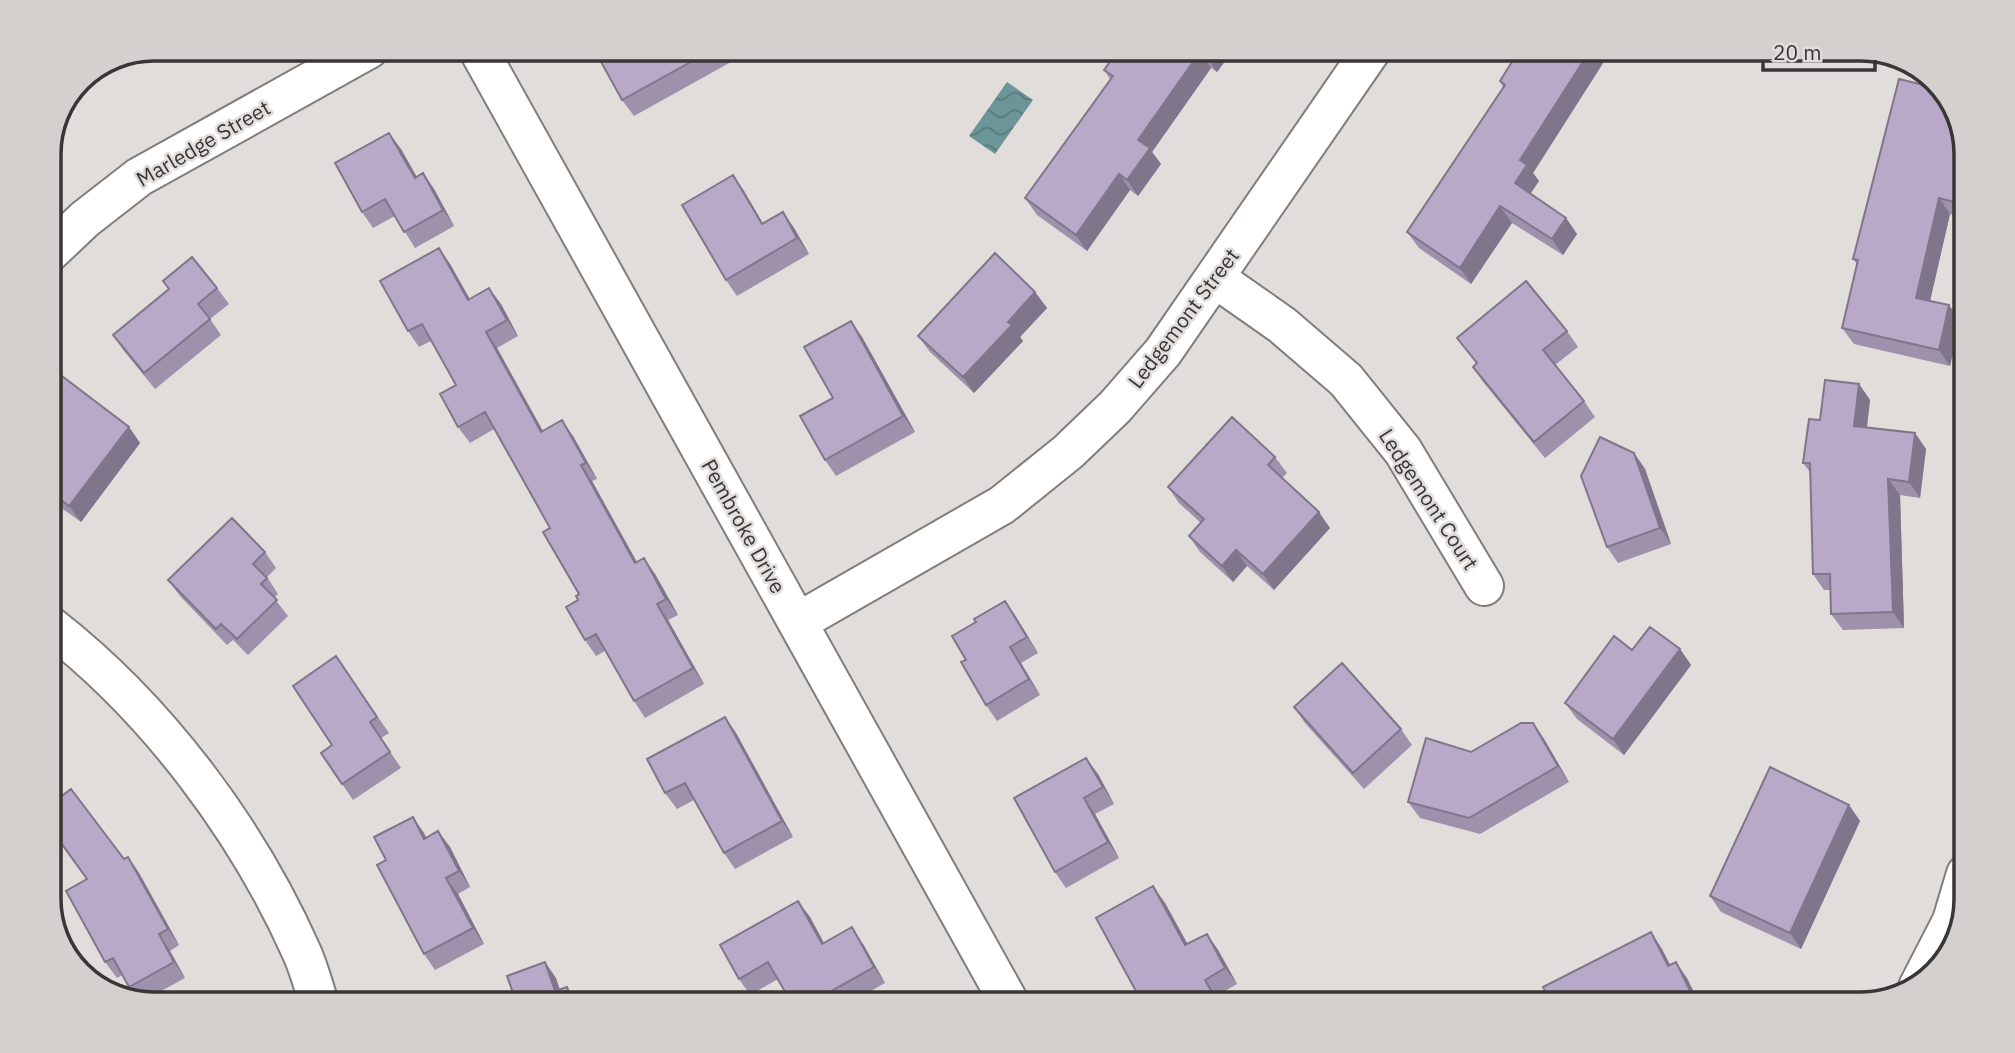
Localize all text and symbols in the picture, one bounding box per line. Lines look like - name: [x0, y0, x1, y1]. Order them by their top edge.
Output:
- scale bar: [1763, 28, 1875, 72]
- text: 20 m: [1773, 38, 1822, 66]
- street label: Marledge Street: [131, 93, 275, 193]
- street label: Ledgemont Street: [1121, 242, 1245, 394]
- street label: Ledgemont Court: [1373, 423, 1485, 575]
- street label: Pembroke Drive: [695, 454, 793, 598]

